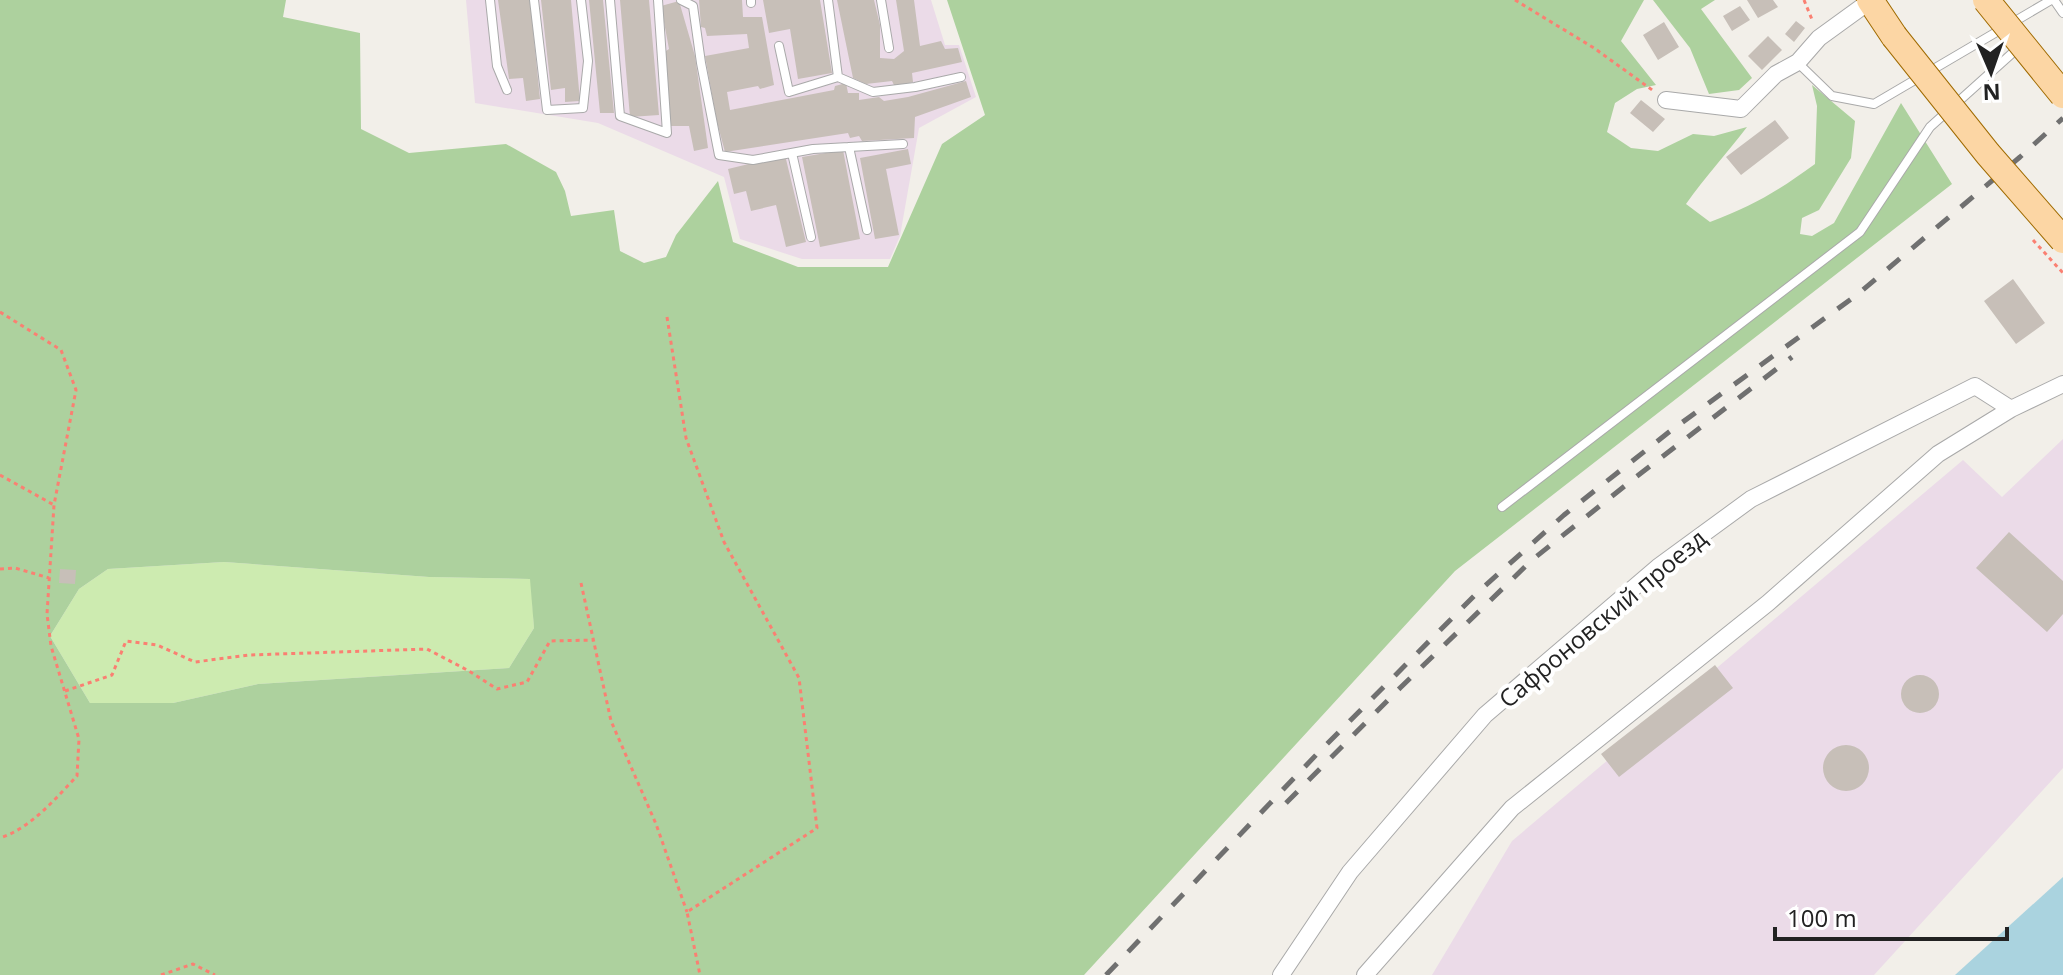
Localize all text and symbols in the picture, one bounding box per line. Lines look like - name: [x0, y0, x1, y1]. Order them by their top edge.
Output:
- north arrow: [1951, 32, 2031, 112]
- text: N: [1982, 78, 2001, 108]
- street label: Сафроновский проезд: [1491, 521, 1713, 715]
- scale bar: [1775, 891, 2007, 941]
- text: 100 m: [1787, 901, 1857, 934]

